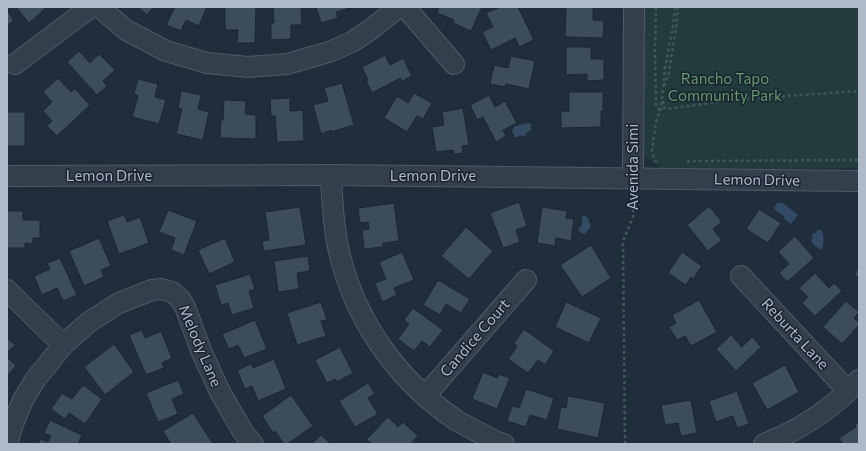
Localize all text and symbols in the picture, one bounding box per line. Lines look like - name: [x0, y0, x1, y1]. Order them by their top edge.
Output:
- park label: Rancho Tapo Community Park: [668, 69, 782, 104]
- street label: Avenida Simi: [623, 124, 641, 210]
- street label: Lemon Drive: [66, 166, 152, 184]
- street label: Lemon Drive: [390, 166, 476, 184]
- street label: Lemon Drive: [714, 169, 800, 189]
- street label: Reburta Lane: [758, 294, 833, 373]
- street label: Candice Court: [436, 295, 513, 380]
- street label: Melody Lane: [176, 302, 226, 389]

